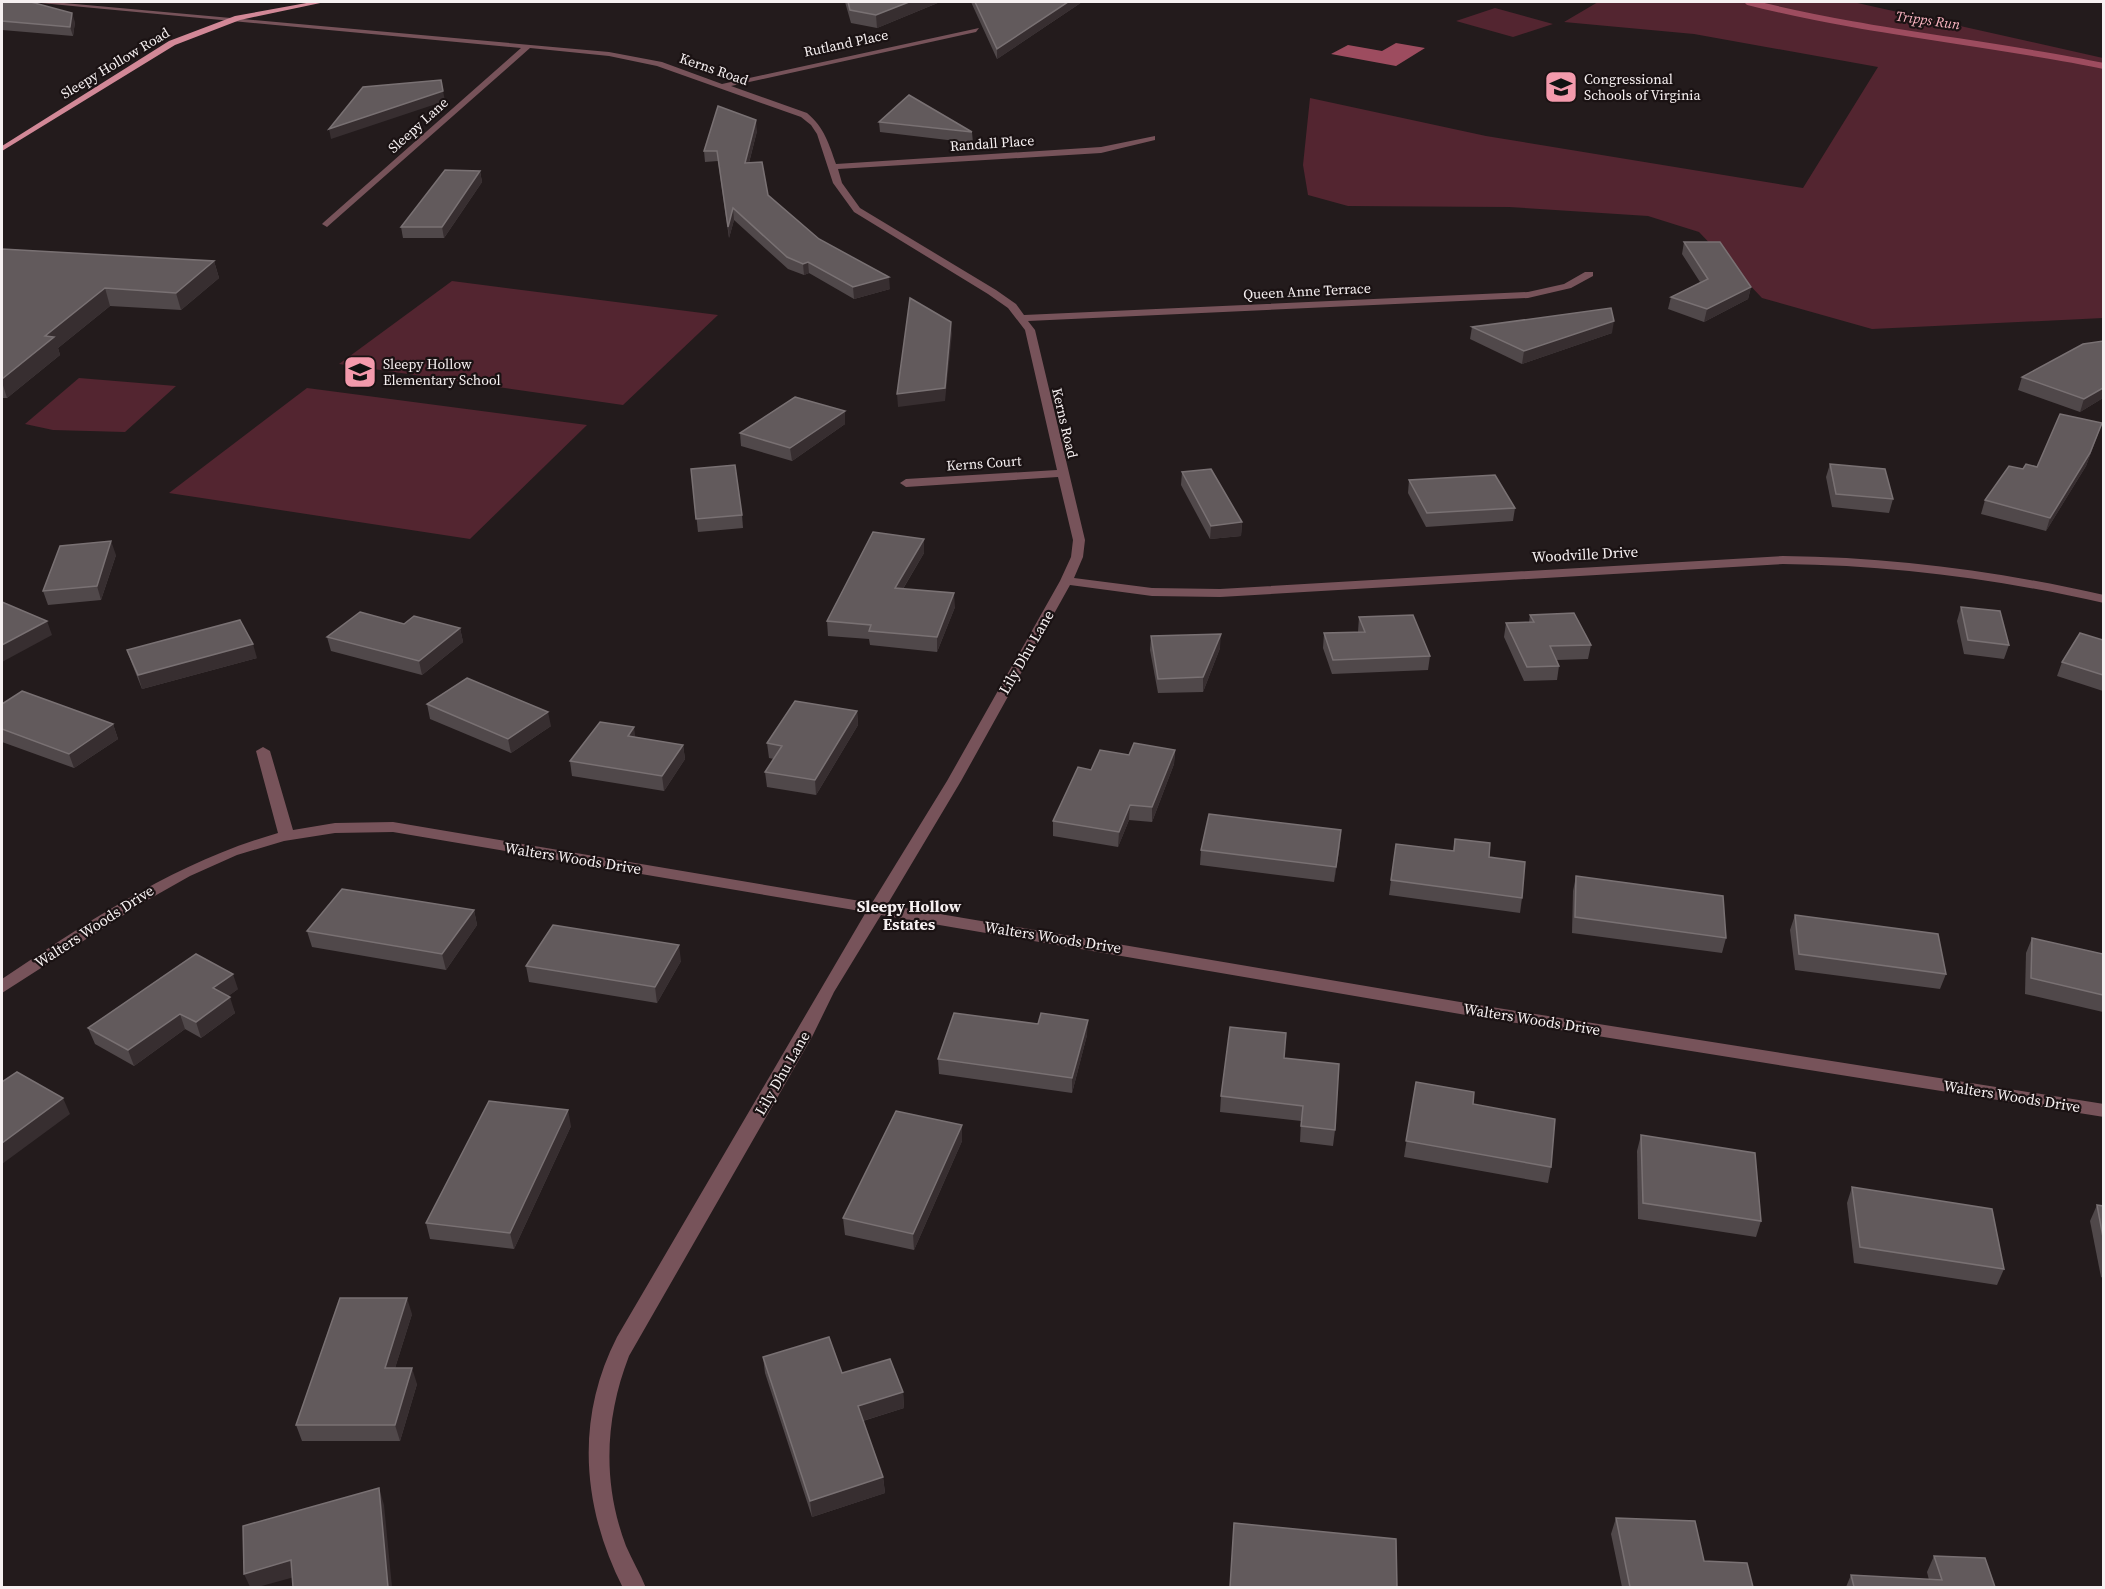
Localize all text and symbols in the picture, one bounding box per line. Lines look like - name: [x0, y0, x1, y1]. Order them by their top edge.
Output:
- water label: Tripps Run: [1895, 6, 1962, 34]
- street label: Sleepy Hollow Road: [57, 23, 173, 103]
- street label: Rutland Place: [802, 24, 890, 62]
- street label: Kerns Road: [677, 48, 751, 90]
- school or university icon: Congressional Schools of Virginia: [1543, 69, 1579, 105]
- place label: Congressional Schools of Virginia: [1584, 69, 1702, 105]
- street label: Sleepy Lane: [384, 93, 452, 157]
- street label: Randall Place: [949, 130, 1035, 156]
- street label: Queen Anne Terrace: [1243, 278, 1371, 304]
- school or university icon: Sleepy Hollow Elementary School: [342, 354, 378, 390]
- place label: Sleepy Hollow Elementary School: [383, 354, 501, 390]
- street label: Kerns Road: [1047, 386, 1083, 460]
- street label: Kerns Court: [946, 450, 1023, 476]
- street label: Woodville Drive: [1531, 541, 1639, 567]
- street label: Lily Dhu Lane: [993, 606, 1059, 698]
- street label: Walters Woods Drive: [503, 837, 643, 879]
- street label: Walters Woods Drive: [30, 879, 158, 972]
- district label: Sleepy Hollow Estates: [857, 895, 962, 935]
- street label: Walters Woods Drive: [983, 916, 1123, 958]
- street label: Walters Woods Drive: [1462, 998, 1602, 1040]
- street label: Lily Dhu Lane: [749, 1027, 815, 1119]
- street label: Walters Woods Drive: [1942, 1075, 2082, 1117]

